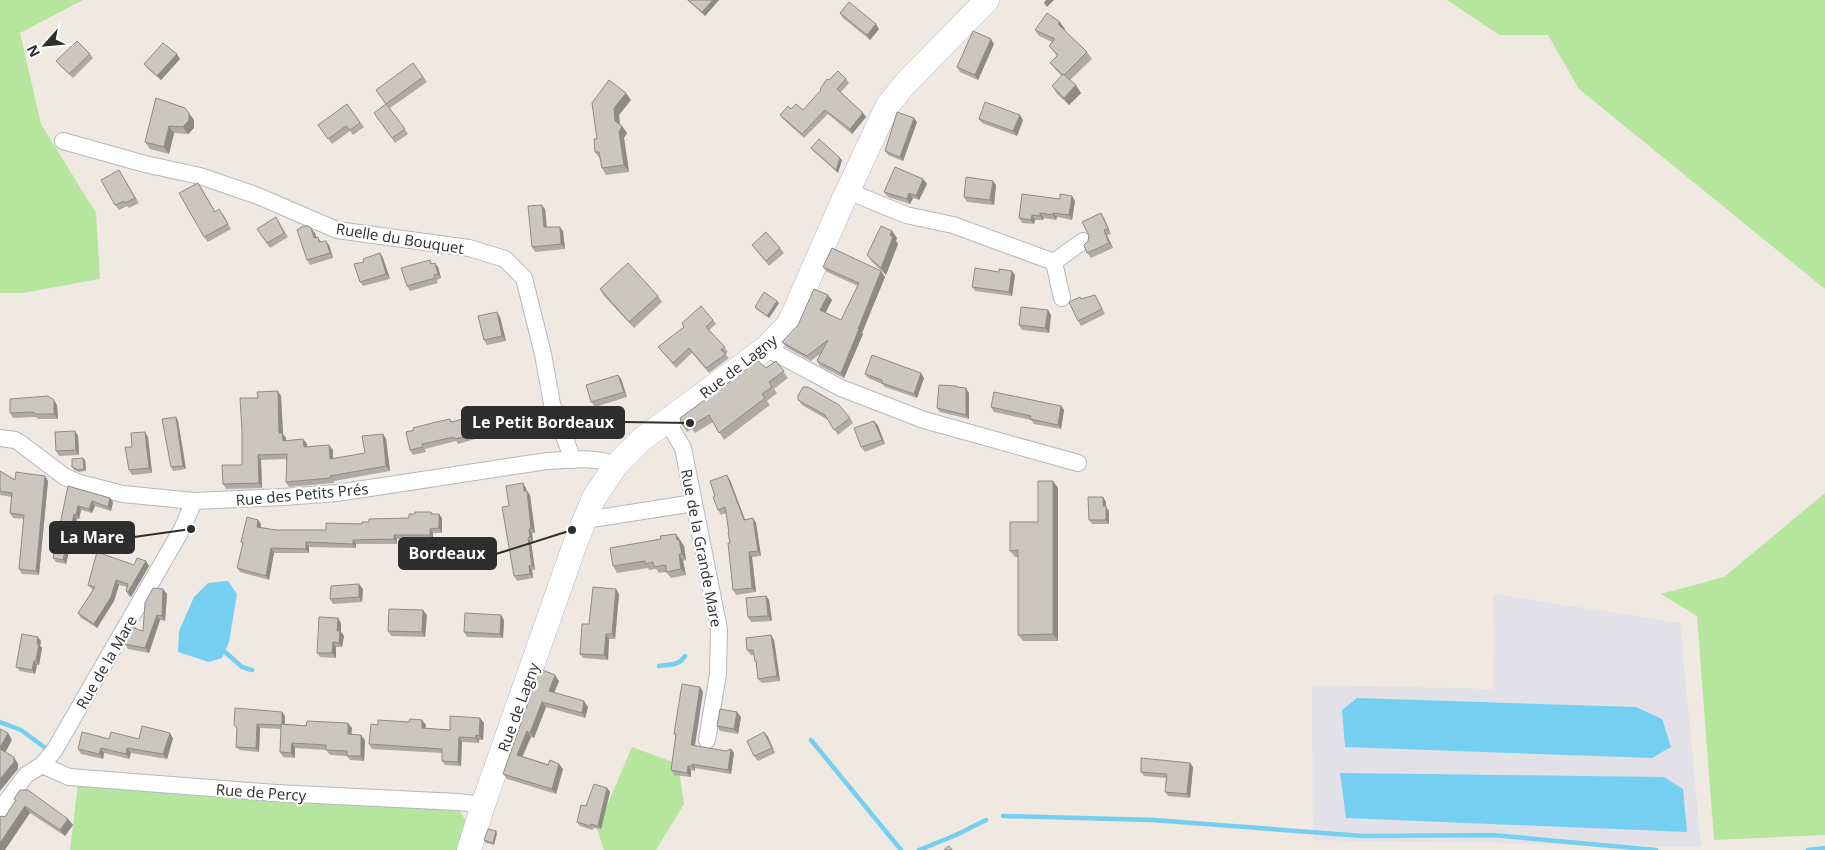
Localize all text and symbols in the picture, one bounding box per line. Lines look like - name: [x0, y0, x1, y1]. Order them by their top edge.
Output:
- north arrow: [20, 20, 70, 70]
- text: N: [22, 42, 44, 61]
- street label: Ruelle du Bouquet: [335, 218, 465, 258]
- street label: Rue de Lagny: [695, 329, 781, 403]
- callout: Le Petit Bordeaux: [462, 407, 624, 438]
- text: Le Petit Bordeaux: [472, 411, 615, 433]
- street label: Rue de la Grande Mare: [677, 467, 727, 629]
- street label: Rue des Petits Prés: [235, 478, 369, 510]
- callout: La Mare: [50, 522, 134, 553]
- text: La Mare: [60, 526, 124, 548]
- callout: Bordeaux: [399, 538, 496, 569]
- text: Bordeaux: [409, 542, 486, 564]
- street label: Rue de la Mare: [71, 612, 141, 712]
- street label: Rue de Lagny: [493, 659, 544, 754]
- street label: Rue de Percy: [215, 779, 307, 805]

